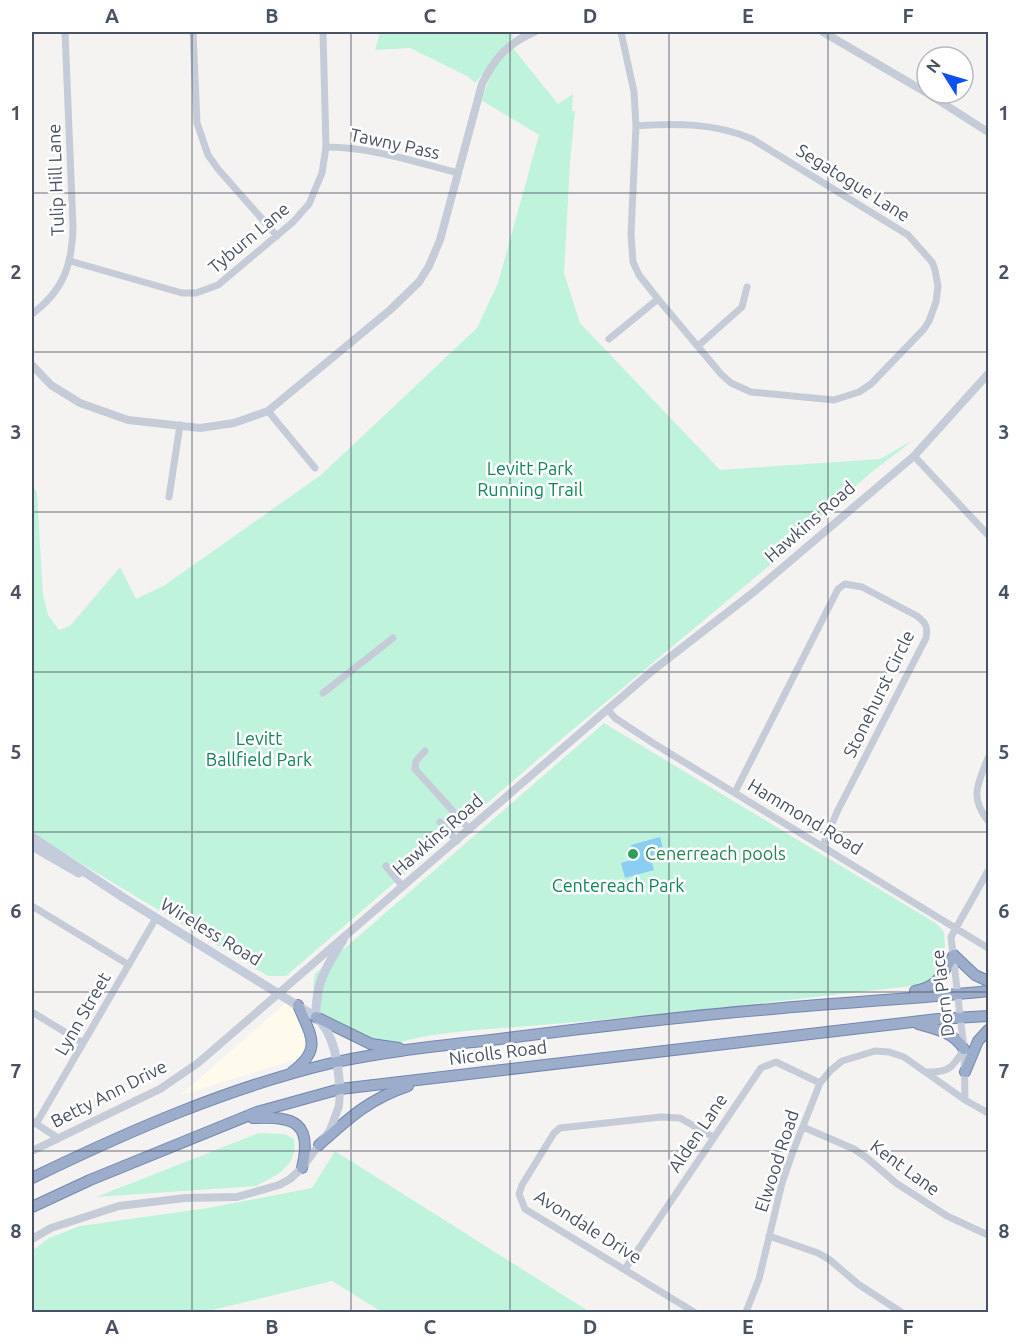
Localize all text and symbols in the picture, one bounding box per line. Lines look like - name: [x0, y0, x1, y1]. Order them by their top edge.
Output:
- text: A: [105, 4, 119, 27]
- text: B: [265, 4, 279, 27]
- text: C: [424, 4, 437, 27]
- text: D: [583, 4, 597, 27]
- text: E: [742, 4, 754, 27]
- text: F: [902, 4, 914, 27]
- north arrow: [915, 45, 975, 105]
- text: N: [922, 56, 944, 76]
- text: 1: [10, 101, 22, 124]
- text: 1: [998, 101, 1010, 124]
- street label: Tulip Hill Lane: [43, 123, 67, 237]
- street label: Tawny Pass: [349, 124, 442, 162]
- street label: Segatogue Lane: [793, 139, 914, 225]
- street label: Tyburn Lane: [204, 198, 293, 277]
- text: 2: [10, 260, 22, 283]
- text: 2: [998, 260, 1010, 283]
- text: 3: [10, 420, 22, 443]
- text: 3: [998, 420, 1010, 443]
- park label: Levitt Park Running Trail: [477, 458, 583, 499]
- street label: Hawkins Road: [760, 477, 859, 566]
- text: 4: [10, 580, 22, 603]
- text: 4: [998, 580, 1010, 603]
- street label: Stonehurst Circle: [839, 627, 918, 760]
- park label: Levitt Ballfield Park: [206, 728, 312, 769]
- text: 5: [10, 740, 22, 763]
- text: 5: [998, 740, 1010, 763]
- street label: Hammond Road: [745, 774, 866, 858]
- street label: Hawkins Road: [388, 790, 487, 879]
- place label: Cenerreach pools: [645, 843, 786, 863]
- marker: Cenerreach pools: [626, 847, 640, 861]
- park label: Centereach Park: [552, 875, 684, 895]
- street label: Wireless Road: [157, 893, 266, 969]
- text: 6: [10, 899, 22, 922]
- text: 6: [998, 899, 1010, 922]
- street label: Dorn Place: [927, 948, 957, 1038]
- street label: Lynn Street: [50, 968, 114, 1059]
- street label: Nicolls Road: [448, 1036, 548, 1068]
- street label: Betty Ann Drive: [47, 1055, 170, 1131]
- text: 7: [10, 1059, 22, 1082]
- text: 7: [998, 1059, 1010, 1082]
- street label: Alden Lane: [664, 1090, 731, 1175]
- street label: Elwood Road: [750, 1107, 802, 1214]
- street label: Kent Lane: [867, 1135, 944, 1199]
- street label: Avondale Drive: [531, 1185, 646, 1267]
- text: 8: [10, 1219, 22, 1242]
- text: 8: [998, 1219, 1010, 1242]
- text: A: [105, 1315, 119, 1338]
- text: B: [265, 1315, 279, 1338]
- text: C: [424, 1315, 437, 1338]
- text: D: [583, 1315, 597, 1338]
- text: E: [742, 1315, 754, 1338]
- text: F: [902, 1315, 914, 1338]

